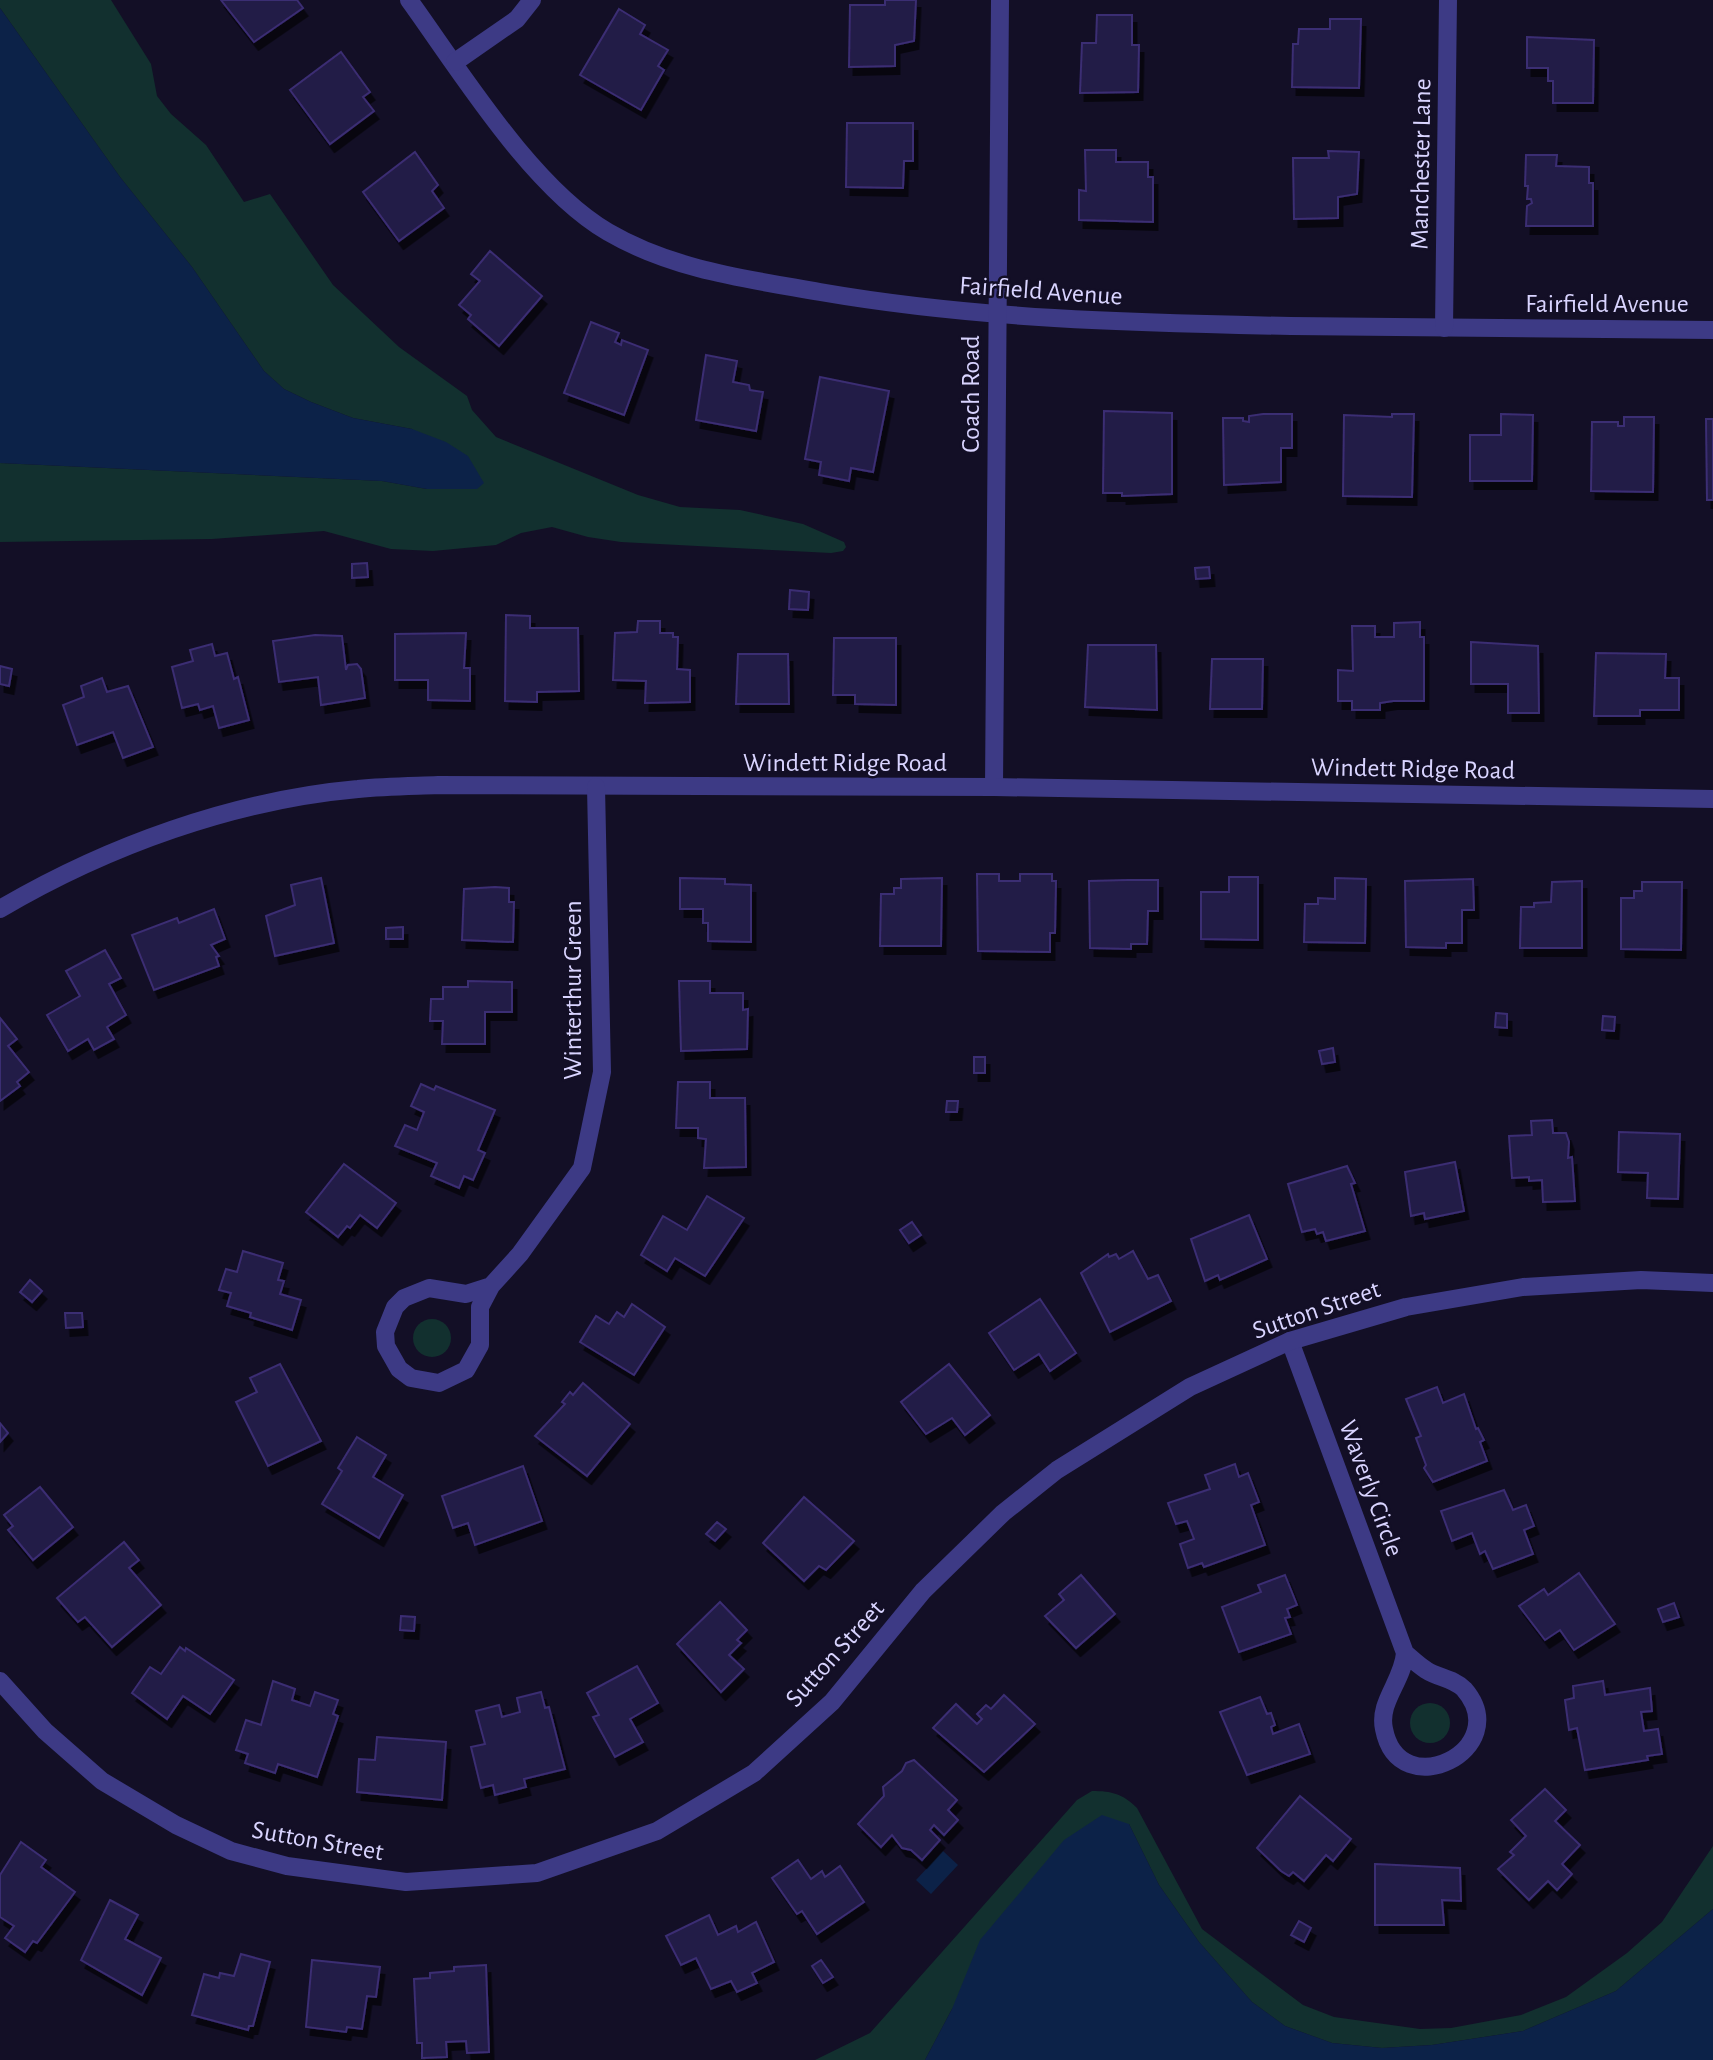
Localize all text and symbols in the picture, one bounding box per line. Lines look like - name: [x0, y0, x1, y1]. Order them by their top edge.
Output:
- street label: Manchester Lane: [1407, 78, 1435, 250]
- street label: Fairfield Avenue: [958, 272, 1123, 310]
- street label: Fairfield Avenue: [1525, 291, 1689, 317]
- street label: Coach Road: [958, 335, 984, 453]
- street label: Windett Ridge Road: [743, 750, 947, 776]
- street label: Windett Ridge Road: [1311, 754, 1515, 784]
- street label: Winterthur Green: [560, 900, 586, 1080]
- street label: Sutton Street: [1249, 1276, 1384, 1344]
- street label: Waverly Circle: [1334, 1417, 1408, 1560]
- street label: Sutton Street: [781, 1595, 889, 1712]
- street label: Sutton Street: [250, 1817, 386, 1865]

